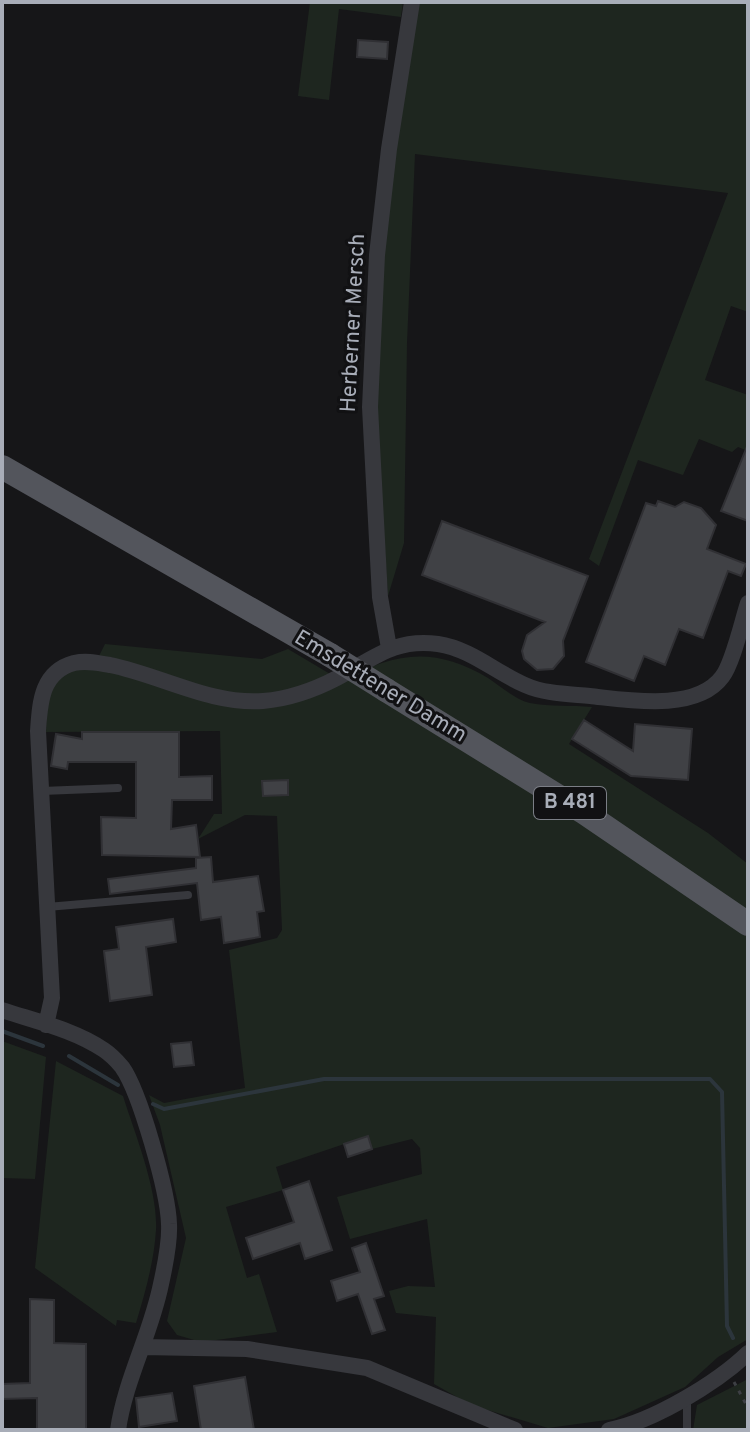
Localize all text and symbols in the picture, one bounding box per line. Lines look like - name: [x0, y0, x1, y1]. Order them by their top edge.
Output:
- street label: Herberner Mersch: [336, 233, 372, 413]
- street label: Emsdettener Damm: [289, 625, 471, 749]
- road number: B 481: [534, 787, 606, 819]

